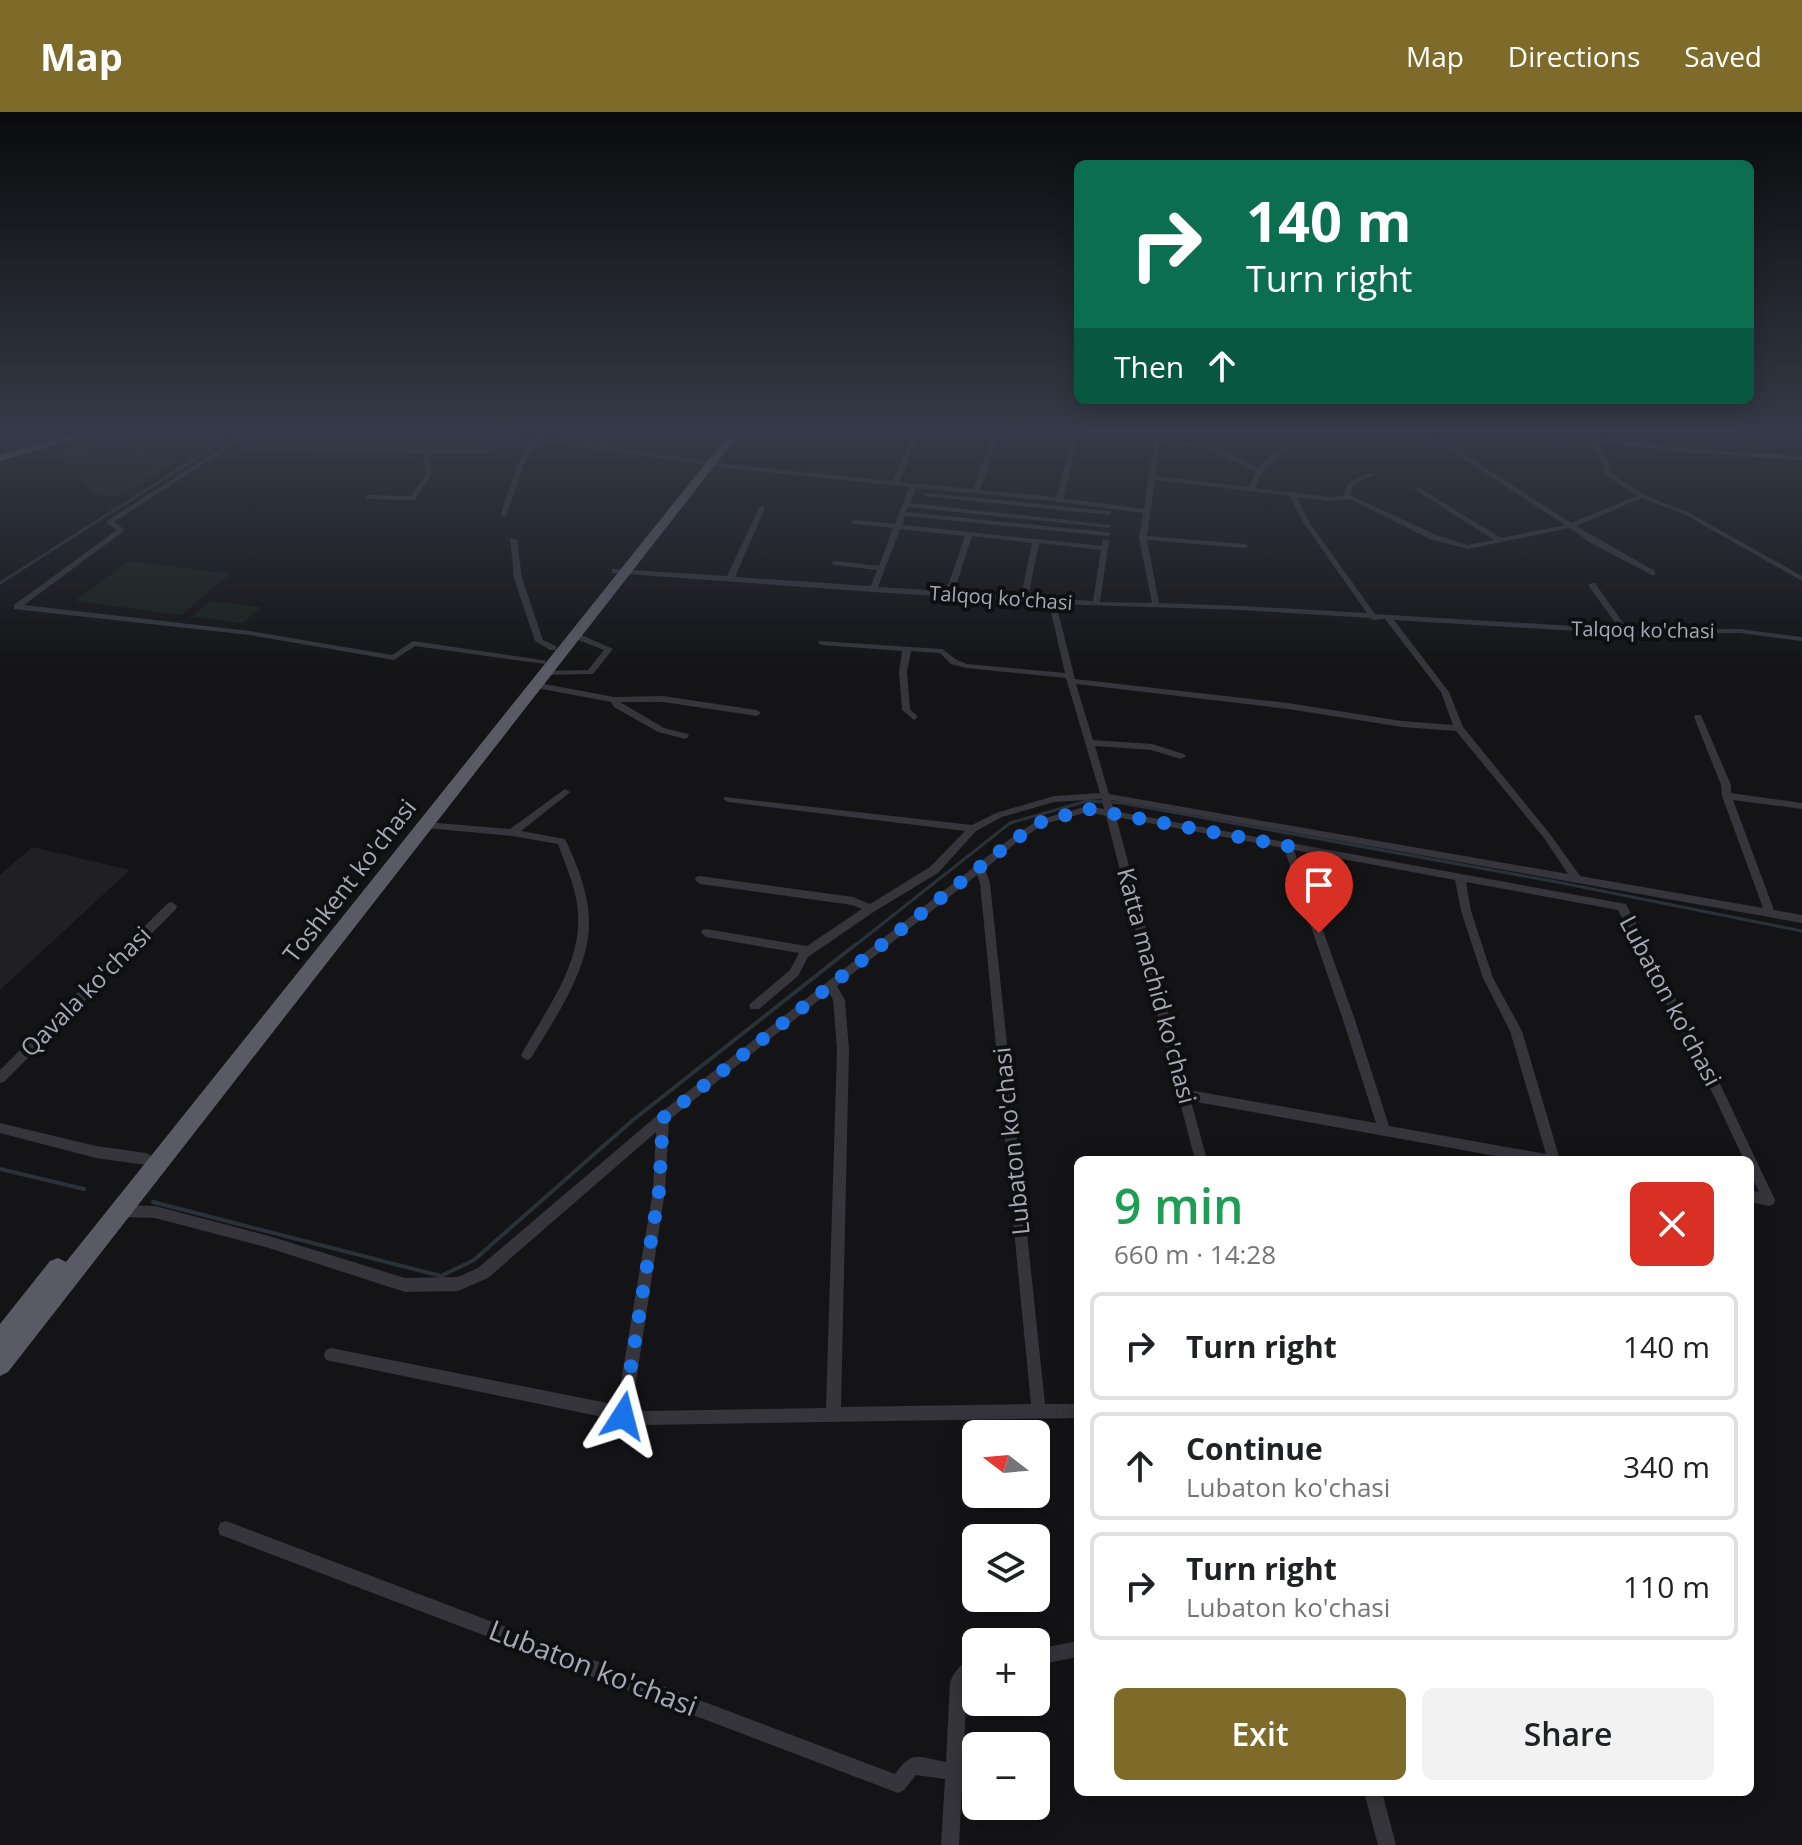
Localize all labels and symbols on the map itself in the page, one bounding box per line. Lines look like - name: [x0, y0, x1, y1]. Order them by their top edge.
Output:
- street label: Talqoq ko'chasi: [929, 579, 1073, 616]
- street label: Talqoq ko'chasi: [1571, 615, 1715, 644]
- street label: Toshkent ko'chasi: [275, 792, 423, 969]
- pin: [1285, 851, 1353, 933]
- street label: Katta machid ko'chasi: [1110, 864, 1205, 1107]
- street label: Lubaton ko'chasi: [1612, 909, 1730, 1091]
- street label: Qavala ko'chasi: [12, 918, 158, 1064]
- street label: Lubaton ko'chasi: [984, 1046, 1037, 1237]
- position arrow: [581, 1374, 665, 1458]
- north arrow: [962, 1420, 1050, 1508]
- street label: Lubaton ko'chasi: [484, 1610, 703, 1724]

